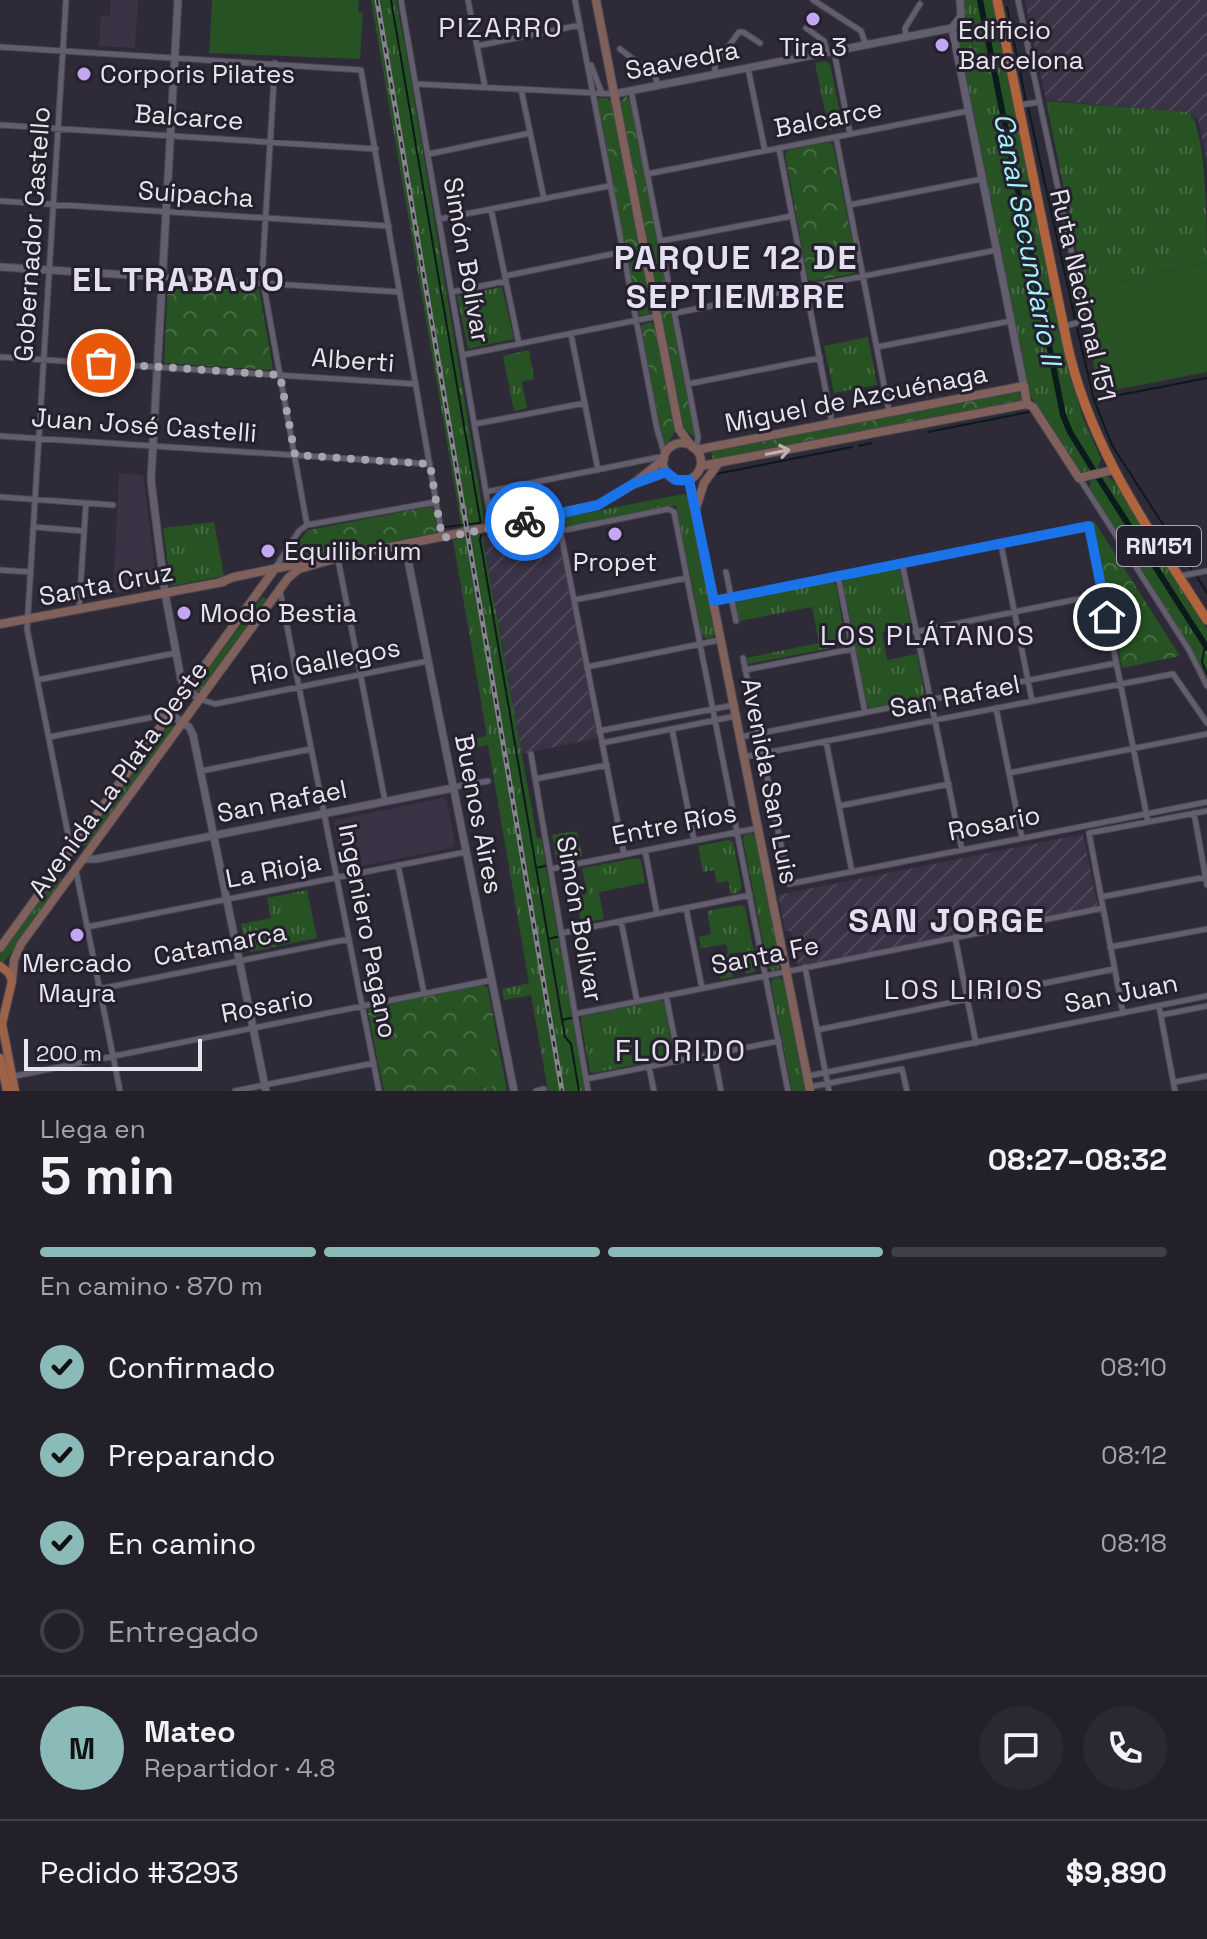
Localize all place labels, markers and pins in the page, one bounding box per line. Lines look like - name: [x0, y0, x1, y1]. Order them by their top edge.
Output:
- marker: Tira 3: [804, 10, 822, 28]
- place label: Edificio Barcelona: [958, 13, 1084, 77]
- place label: Tira 3: [779, 30, 847, 64]
- marker: Edificio Barcelona: [933, 36, 951, 54]
- place label: Corporis Pilates: [100, 57, 295, 91]
- marker: Corporis Pilates: [75, 65, 93, 83]
- pin: [67, 329, 135, 397]
- marker: Propet: [606, 525, 624, 543]
- place label: Equilibrium: [284, 534, 422, 568]
- marker: Equilibrium: [259, 542, 277, 560]
- place label: Propet: [573, 545, 657, 579]
- pin: [1073, 583, 1141, 651]
- place label: Modo Bestia: [200, 596, 357, 630]
- marker: Modo Bestia: [175, 604, 193, 622]
- marker: Mercado Mayra: [68, 926, 86, 944]
- place label: Mercado Mayra: [22, 946, 132, 1010]

